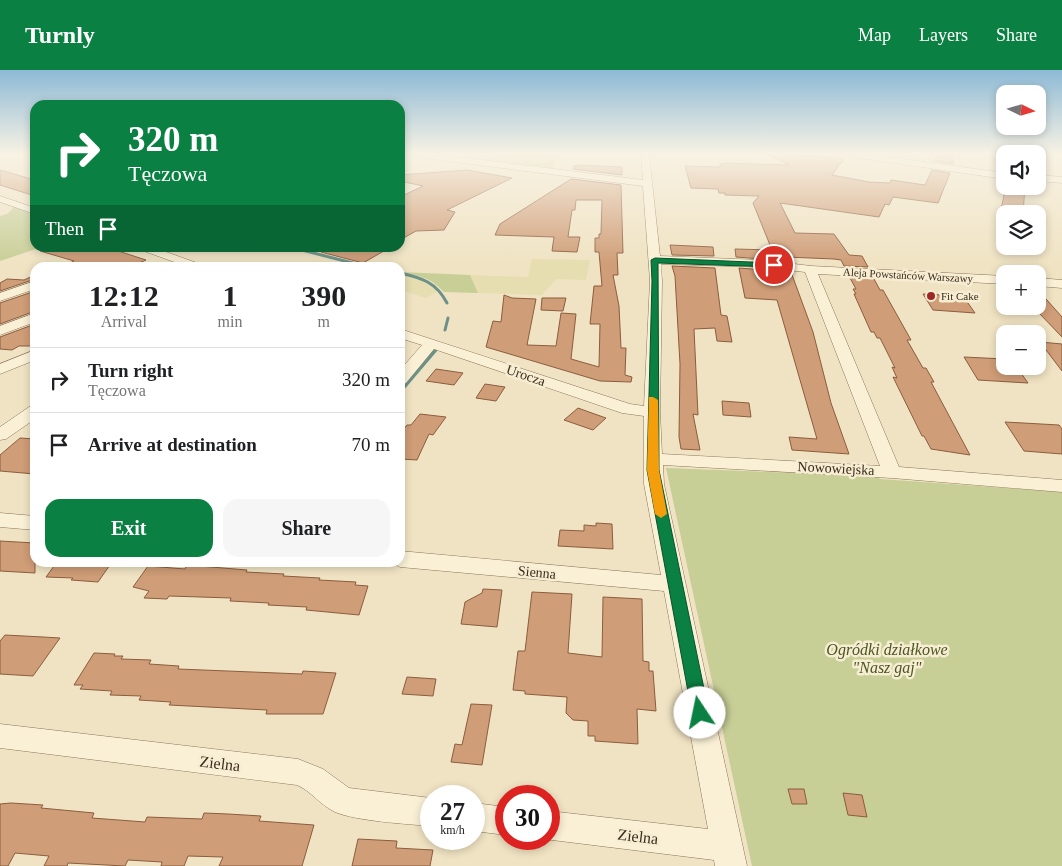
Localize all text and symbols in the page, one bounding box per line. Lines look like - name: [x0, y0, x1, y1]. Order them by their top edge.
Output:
- text: Turnly: [25, 22, 95, 48]
- text: Map: [858, 25, 891, 45]
- text: Layers: [919, 25, 968, 45]
- text: Share: [996, 25, 1037, 45]
- north arrow: [996, 85, 1046, 135]
- map controls: [996, 85, 1046, 375]
- icon: right: [45, 120, 110, 185]
- text: 320 m: [128, 120, 218, 159]
- button: sound: [996, 145, 1046, 195]
- text: Tęczowa: [128, 161, 207, 186]
- button: layers: [996, 205, 1046, 255]
- icon: arrive: [94, 215, 122, 243]
- text: Then: [45, 218, 84, 239]
- pin: [753, 244, 795, 286]
- icon: arrive: [760, 251, 788, 279]
- button: +: [996, 265, 1046, 315]
- street label: Aleja Powstańców Warszawy: [843, 266, 974, 284]
- text: 12:12: [89, 279, 159, 312]
- text: 1: [222, 279, 237, 312]
- text: 390: [301, 279, 346, 312]
- marker: Fit Cake: [925, 290, 937, 302]
- place label: Fit Cake: [941, 290, 979, 302]
- text: Arrival: [101, 313, 147, 330]
- text: min: [218, 313, 242, 330]
- text: m: [317, 313, 330, 330]
- button: −: [996, 325, 1046, 375]
- text: Turn right: [88, 360, 173, 381]
- street label: Urocza: [504, 362, 548, 389]
- icon: right: [45, 366, 73, 394]
- text: 320 m: [342, 369, 390, 390]
- text: Tęczowa: [88, 382, 146, 399]
- icon: arrive: [45, 431, 73, 459]
- text: Arrive at destination: [88, 434, 257, 455]
- text: 70 m: [351, 434, 390, 455]
- street label: Nowowiejska: [797, 459, 876, 478]
- button: Exit: [45, 499, 213, 557]
- button: Share: [223, 499, 390, 557]
- street label: Sienna: [517, 563, 557, 582]
- park label: Ogródki działkowe "Nasz gaj": [826, 641, 948, 677]
- position arrow: [673, 686, 725, 738]
- street label: Zielna: [199, 753, 241, 774]
- speed limit sign: 30: [495, 785, 560, 850]
- text: 27: [440, 798, 465, 825]
- text: km/h: [440, 823, 465, 837]
- street label: Zielna: [617, 826, 659, 847]

